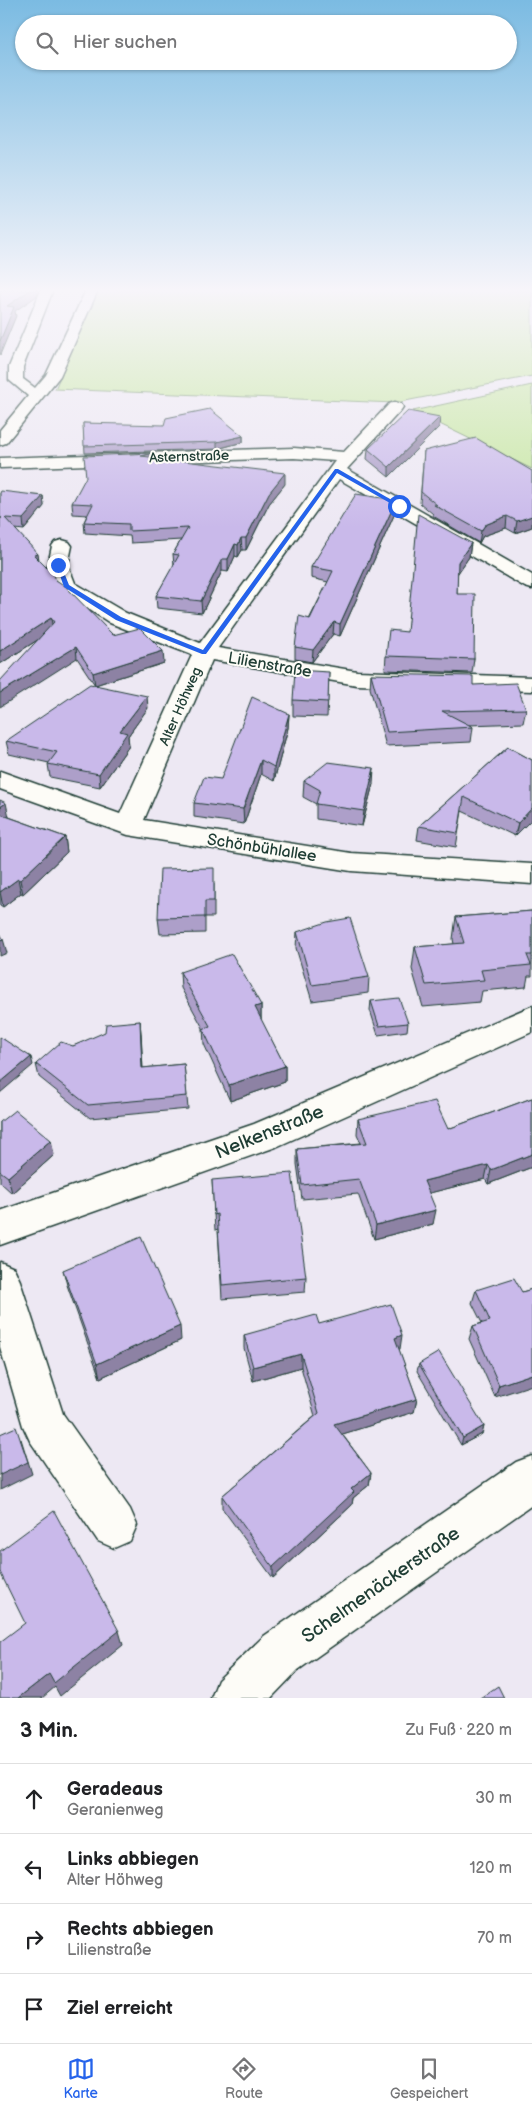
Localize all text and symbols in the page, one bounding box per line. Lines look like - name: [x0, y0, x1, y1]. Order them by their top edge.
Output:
- search box: [15, 15, 517, 70]
- icon: search: [33, 29, 61, 57]
- text: Hier suchen: [73, 31, 177, 54]
- street label: Asternstraße: [149, 447, 229, 466]
- route start: [388, 495, 411, 518]
- route end: [47, 554, 70, 577]
- street label: Lilienstraße: [226, 649, 314, 682]
- street label: Alter Höhweg: [156, 664, 205, 748]
- street label: Schönbühlallee: [206, 830, 318, 867]
- street label: Nelkenstraße: [212, 1100, 327, 1165]
- street label: Schelmenäckerstraße: [297, 1522, 464, 1648]
- text: 3 Min.: [20, 1718, 78, 1743]
- text: Zu Fuß · 220 m: [406, 1721, 512, 1740]
- text: Geradeaus: [67, 1778, 163, 1801]
- icon: ahead: [20, 1785, 48, 1813]
- text: 30 m: [475, 1789, 512, 1808]
- text: Geranienweg: [67, 1801, 164, 1820]
- text: Links abbiegen: [67, 1848, 199, 1871]
- icon: left: [20, 1855, 48, 1883]
- text: 120 m: [469, 1859, 512, 1878]
- text: Alter Höhweg: [67, 1871, 163, 1890]
- text: Rechts abbiegen: [67, 1918, 214, 1941]
- icon: right: [20, 1925, 48, 1953]
- text: 70 m: [477, 1929, 512, 1948]
- text: Lilienstraße: [67, 1941, 152, 1960]
- icon: arrive: [20, 1995, 48, 2023]
- text: Ziel erreicht: [67, 1997, 173, 2020]
- tab: Karte: [64, 2055, 98, 2102]
- tab: Route: [225, 2055, 263, 2102]
- tab: Gespeichert: [390, 2055, 468, 2102]

